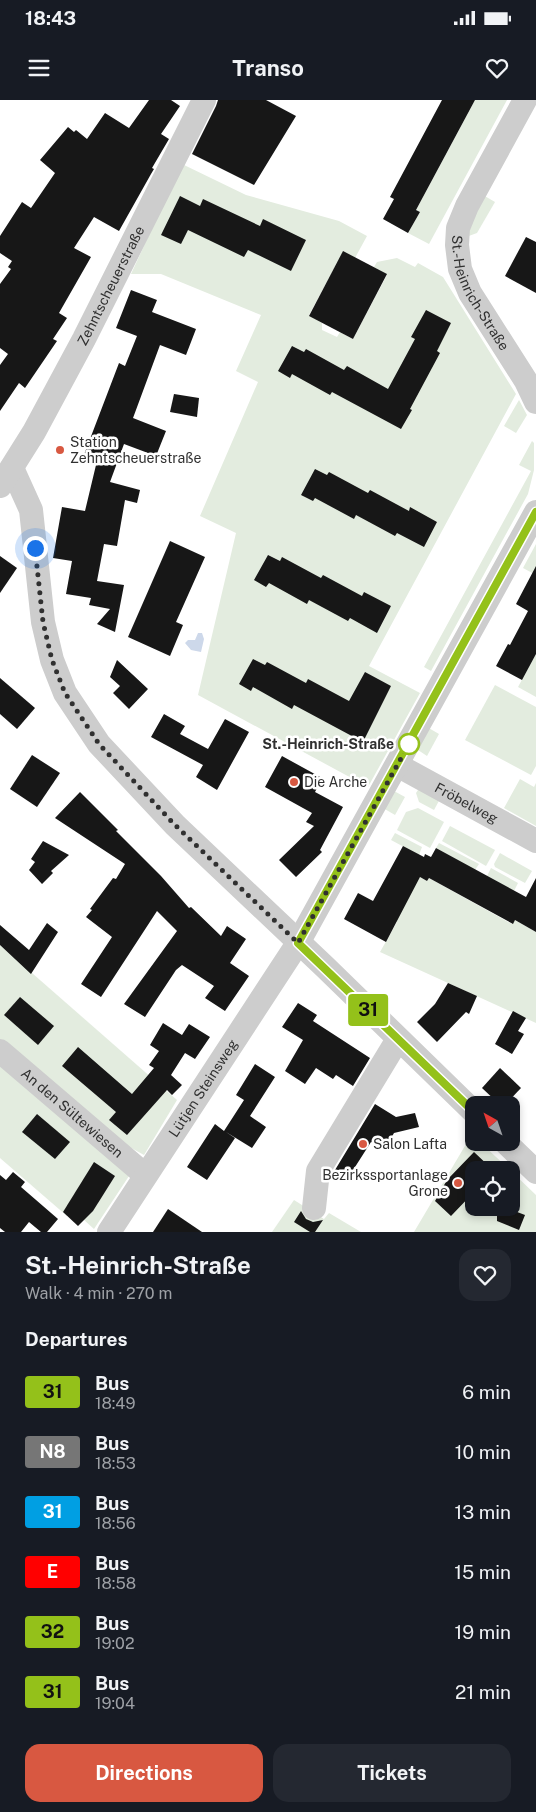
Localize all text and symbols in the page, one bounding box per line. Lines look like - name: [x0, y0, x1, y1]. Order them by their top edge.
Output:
- text: 18:43: [25, 7, 76, 29]
- icon: menu: [25, 54, 53, 82]
- icon: heart: [483, 54, 511, 82]
- text: Transo: [232, 55, 304, 81]
- street label: Zehntscheuerstraße: [74, 223, 147, 348]
- street label: St.-Heinrich-Straße: [449, 235, 512, 353]
- place label: Station Zehntscheuerstraße: [70, 434, 202, 466]
- marker: Station Zehntscheuerstraße: [54, 444, 66, 456]
- your location: [23, 536, 48, 561]
- marker: St.-Heinrich-Straße: [398, 733, 420, 755]
- place label: St.-Heinrich-Straße: [262, 736, 394, 752]
- place label: Die Arche: [304, 774, 367, 790]
- marker: Die Arche: [288, 776, 300, 788]
- street label: Fröbelweg: [432, 779, 501, 827]
- line badge: 31: [346, 994, 390, 1026]
- text: 31: [358, 999, 378, 1020]
- street label: Lütjen Steinsweg: [165, 1036, 241, 1140]
- street label: An den Sültewiesen: [18, 1065, 126, 1161]
- north arrow: [465, 1096, 520, 1151]
- map controls: [465, 1096, 520, 1216]
- place label: Salon Lafta: [373, 1136, 447, 1152]
- marker: Salon Lafta: [357, 1138, 369, 1150]
- button: locate: [465, 1161, 520, 1216]
- place label: Bezirkssportanlage Grone: [322, 1167, 448, 1199]
- marker: Bezirkssportanlage Grone: [452, 1177, 464, 1189]
- button: heart: [459, 1249, 511, 1301]
- text: St.-Heinrich-Straße: [25, 1251, 251, 1279]
- text: Walk · 4 min · 270 m: [25, 1284, 172, 1303]
- text: Departures: [25, 1328, 128, 1350]
- text: Bus: [95, 1372, 129, 1394]
- text: 31: [43, 1381, 62, 1402]
- text: 6 min: [462, 1381, 511, 1403]
- text: 18:49: [95, 1394, 135, 1413]
- text: Bus: [95, 1432, 129, 1454]
- text: N8: [39, 1441, 66, 1462]
- text: 10 min: [455, 1441, 511, 1463]
- text: 18:53: [95, 1454, 136, 1473]
- text: Bus: [95, 1492, 129, 1514]
- text: 31: [43, 1501, 62, 1522]
- text: 13 min: [454, 1501, 511, 1523]
- text: 18:56: [95, 1514, 136, 1533]
- text: Bus: [95, 1552, 129, 1574]
- text: E: [47, 1561, 58, 1582]
- text: 15 min: [454, 1561, 511, 1583]
- text: 18:58: [95, 1574, 136, 1593]
- text: Bus: [95, 1612, 129, 1634]
- text: 32: [41, 1621, 64, 1642]
- text: 19 min: [455, 1621, 511, 1643]
- text: 19:02: [95, 1634, 134, 1653]
- text: Bus: [95, 1672, 129, 1694]
- text: 31: [43, 1681, 62, 1702]
- text: 21 min: [455, 1681, 511, 1703]
- text: 19:04: [95, 1694, 135, 1713]
- button: Directions: [25, 1744, 263, 1802]
- button: Tickets: [273, 1744, 511, 1802]

